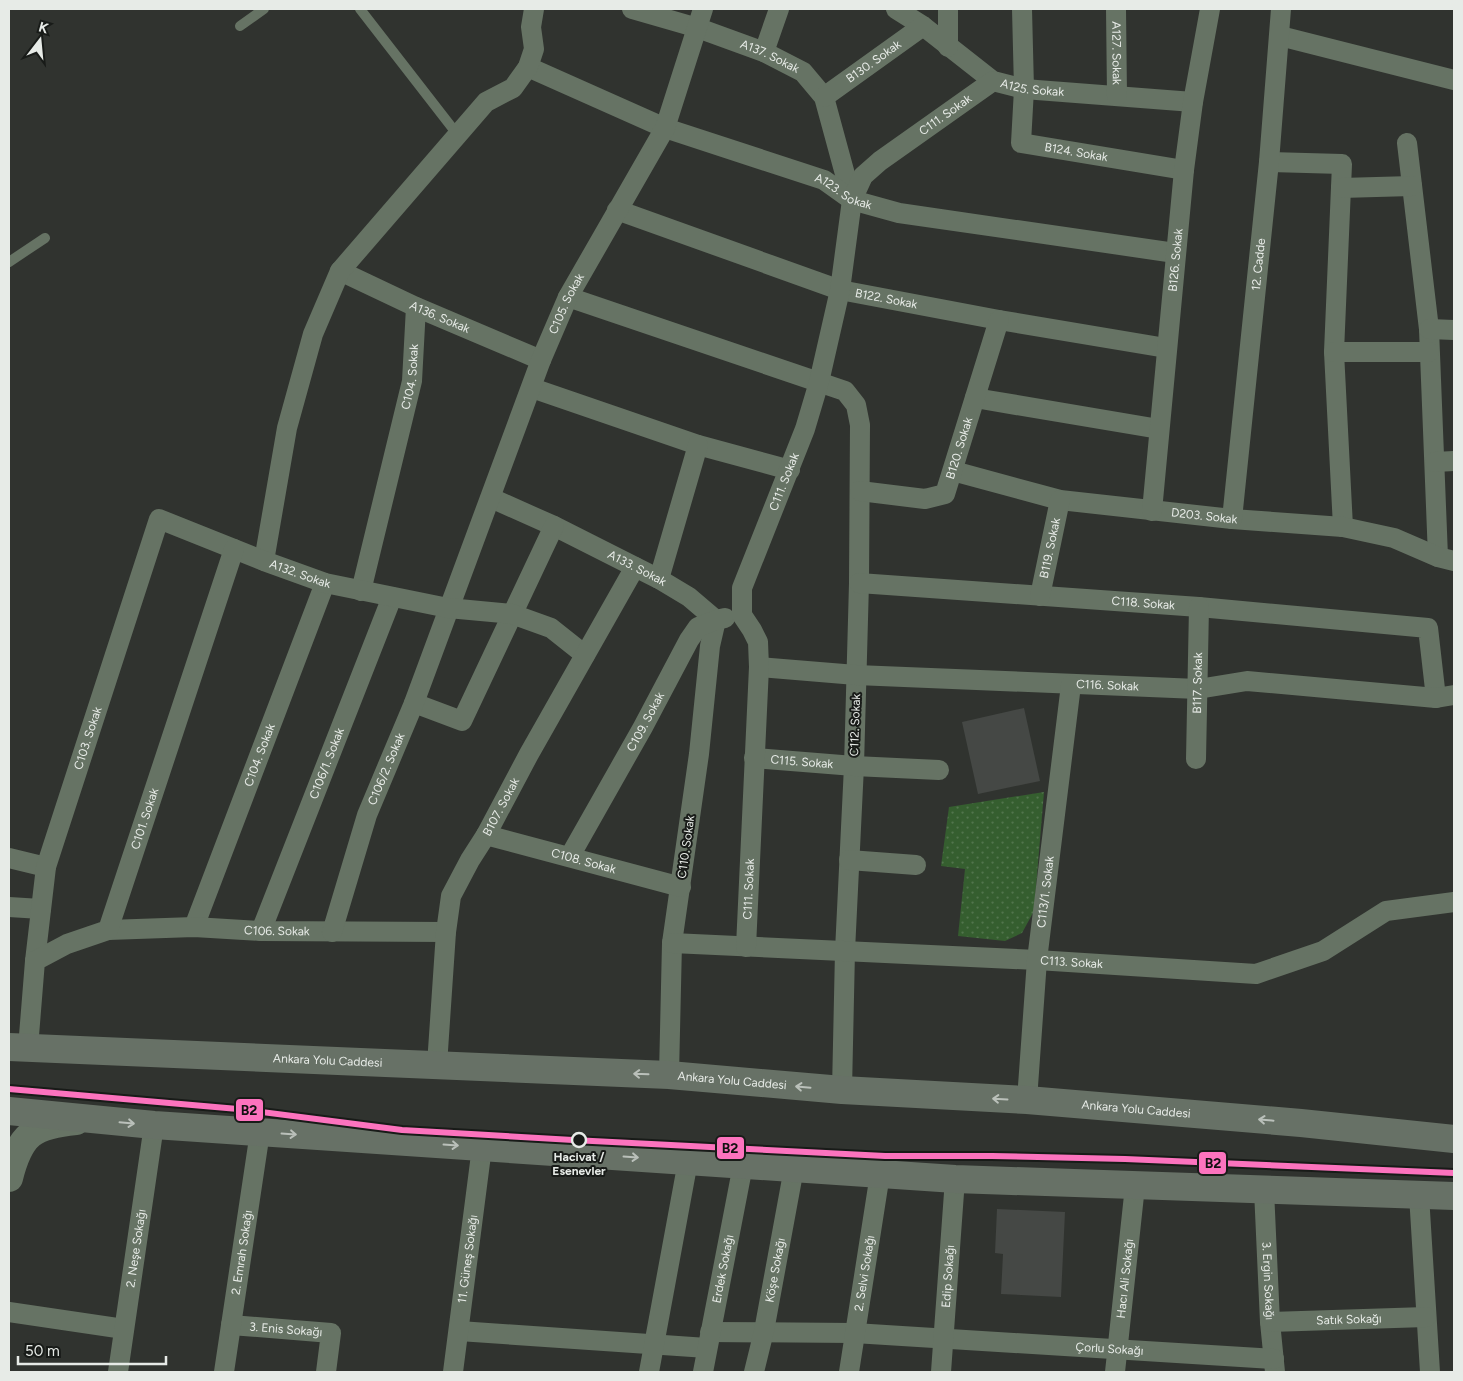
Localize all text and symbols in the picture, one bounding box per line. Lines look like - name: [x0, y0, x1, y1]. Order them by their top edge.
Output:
- north arrow: [15, 15, 65, 65]
- text: K: [37, 19, 51, 38]
- street label: A127. Sokak: [1109, 21, 1124, 85]
- street label: A137. Sokak: [738, 37, 802, 76]
- street label: B130. Sokak: [843, 37, 904, 86]
- street label: A125. Sokak: [999, 76, 1065, 99]
- street label: C111. Sokak: [916, 91, 974, 138]
- street label: B124. Sokak: [1043, 140, 1109, 164]
- street label: A123. Sokak: [813, 170, 874, 212]
- street label: B126. Sokak: [1166, 228, 1185, 292]
- street label: 12. Cadde: [1249, 237, 1268, 291]
- street label: C105. Sokak: [546, 271, 587, 336]
- street label: B122. Sokak: [854, 286, 919, 312]
- street label: A136. Sokak: [408, 298, 472, 336]
- street label: C104. Sokak: [398, 343, 421, 411]
- street label: B120. Sokak: [943, 415, 975, 481]
- street label: C111. Sokak: [766, 451, 802, 513]
- street label: D203. Sokak: [1170, 505, 1238, 526]
- street label: B119. Sokak: [1037, 516, 1063, 580]
- street label: A133. Sokak: [606, 547, 669, 589]
- street label: A132. Sokak: [268, 557, 332, 591]
- street label: C118. Sokak: [1111, 594, 1176, 612]
- street label: B117. Sokak: [1190, 652, 1205, 714]
- street label: C116. Sokak: [1076, 677, 1139, 694]
- street label: C109. Sokak: [624, 689, 667, 754]
- street label: C112. Sokak: [847, 693, 863, 757]
- street label: C103. Sokak: [71, 705, 105, 771]
- street label: C104. Sokak: [241, 721, 278, 788]
- street label: C106/1. Sokak: [306, 726, 347, 801]
- street label: C106/2. Sokak: [365, 731, 408, 807]
- street label: C115. Sokak: [770, 752, 834, 771]
- street label: B107. Sokak: [480, 775, 522, 838]
- street label: C101. Sokak: [128, 786, 161, 851]
- street label: C110. Sokak: [675, 814, 697, 880]
- street label: C108. Sokak: [550, 846, 618, 876]
- street label: C113/1. Sokak: [1034, 855, 1057, 929]
- street label: C111. Sokak: [740, 858, 757, 920]
- street label: C106. Sokak: [244, 923, 310, 938]
- street label: C113. Sokak: [1040, 953, 1103, 971]
- street label: Ankara Yolu Caddesi: [273, 1051, 383, 1070]
- one-way arrow: [633, 1069, 649, 1079]
- street label: Ankara Yolu Caddesi: [677, 1069, 787, 1092]
- one-way arrow: [795, 1082, 811, 1091]
- one-way arrow: [992, 1094, 1008, 1103]
- line badge: B2: [235, 1098, 264, 1122]
- street label: Ankara Yolu Caddesi: [1081, 1098, 1191, 1121]
- text: B2: [241, 1102, 257, 1119]
- one-way arrow: [1259, 1115, 1275, 1125]
- one-way arrow: [119, 1118, 135, 1128]
- one-way arrow: [281, 1130, 297, 1139]
- marker: Hacivat / Esenevler: [571, 1132, 587, 1148]
- line badge: B2: [716, 1136, 745, 1160]
- text: B2: [722, 1140, 738, 1157]
- one-way arrow: [443, 1141, 459, 1150]
- place label: Hacivat / Esenevler: [552, 1150, 606, 1178]
- line badge: B2: [1198, 1151, 1227, 1175]
- one-way arrow: [622, 1153, 638, 1162]
- text: B2: [1205, 1155, 1221, 1172]
- street label: 2. Neşe Sokağı: [123, 1208, 149, 1289]
- street label: 2. Emrah Sokağı: [229, 1209, 255, 1296]
- street label: 11. Güneş Sokağı: [455, 1214, 480, 1304]
- street label: Erdek Sokağı: [709, 1233, 736, 1304]
- street label: 2. Selvi Sokağı: [852, 1234, 877, 1312]
- street label: Köşe Sokağı: [762, 1237, 788, 1304]
- street label: Hacı Ali Sokağı: [1114, 1238, 1136, 1319]
- street label: 3. Ergin Sokağı: [1259, 1241, 1277, 1321]
- street label: Edip Sokağı: [939, 1244, 957, 1308]
- street label: Satık Sokağı: [1316, 1311, 1382, 1328]
- street label: 3. Enis Sokağı: [249, 1319, 323, 1339]
- scale bar: [18, 1334, 165, 1366]
- street label: Çorlu Sokağı: [1075, 1340, 1144, 1358]
- text: 50 m: [25, 1342, 60, 1360]

